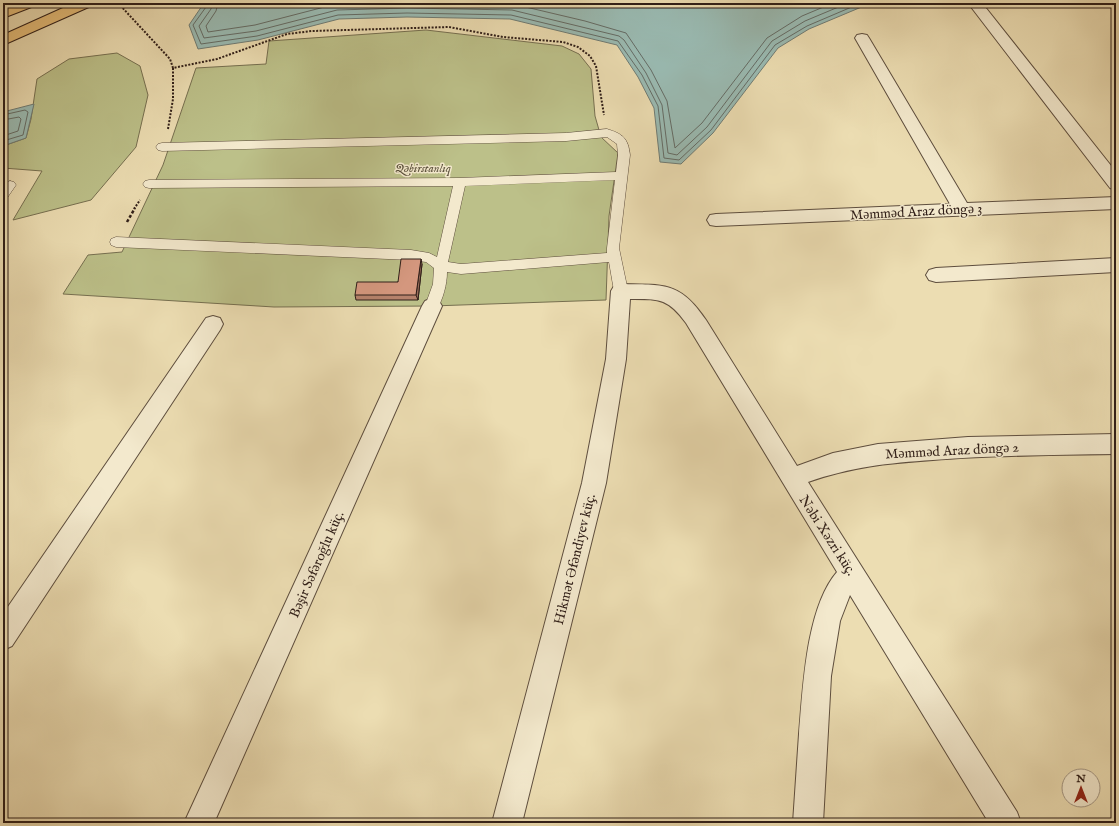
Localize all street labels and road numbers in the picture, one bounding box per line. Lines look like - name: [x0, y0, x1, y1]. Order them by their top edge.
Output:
- street label: Məmməd Araz döngə 3: [849, 200, 983, 224]
- street label: Məmməd Araz döngə 2: [885, 438, 1020, 463]
- street label: Hikmət Əfəndiyev küç.: [550, 492, 600, 627]
- street label: Nəbi Xəzri küç.: [794, 492, 860, 579]
- street label: Bəşir Səfəroğlu küç.: [285, 508, 349, 621]

